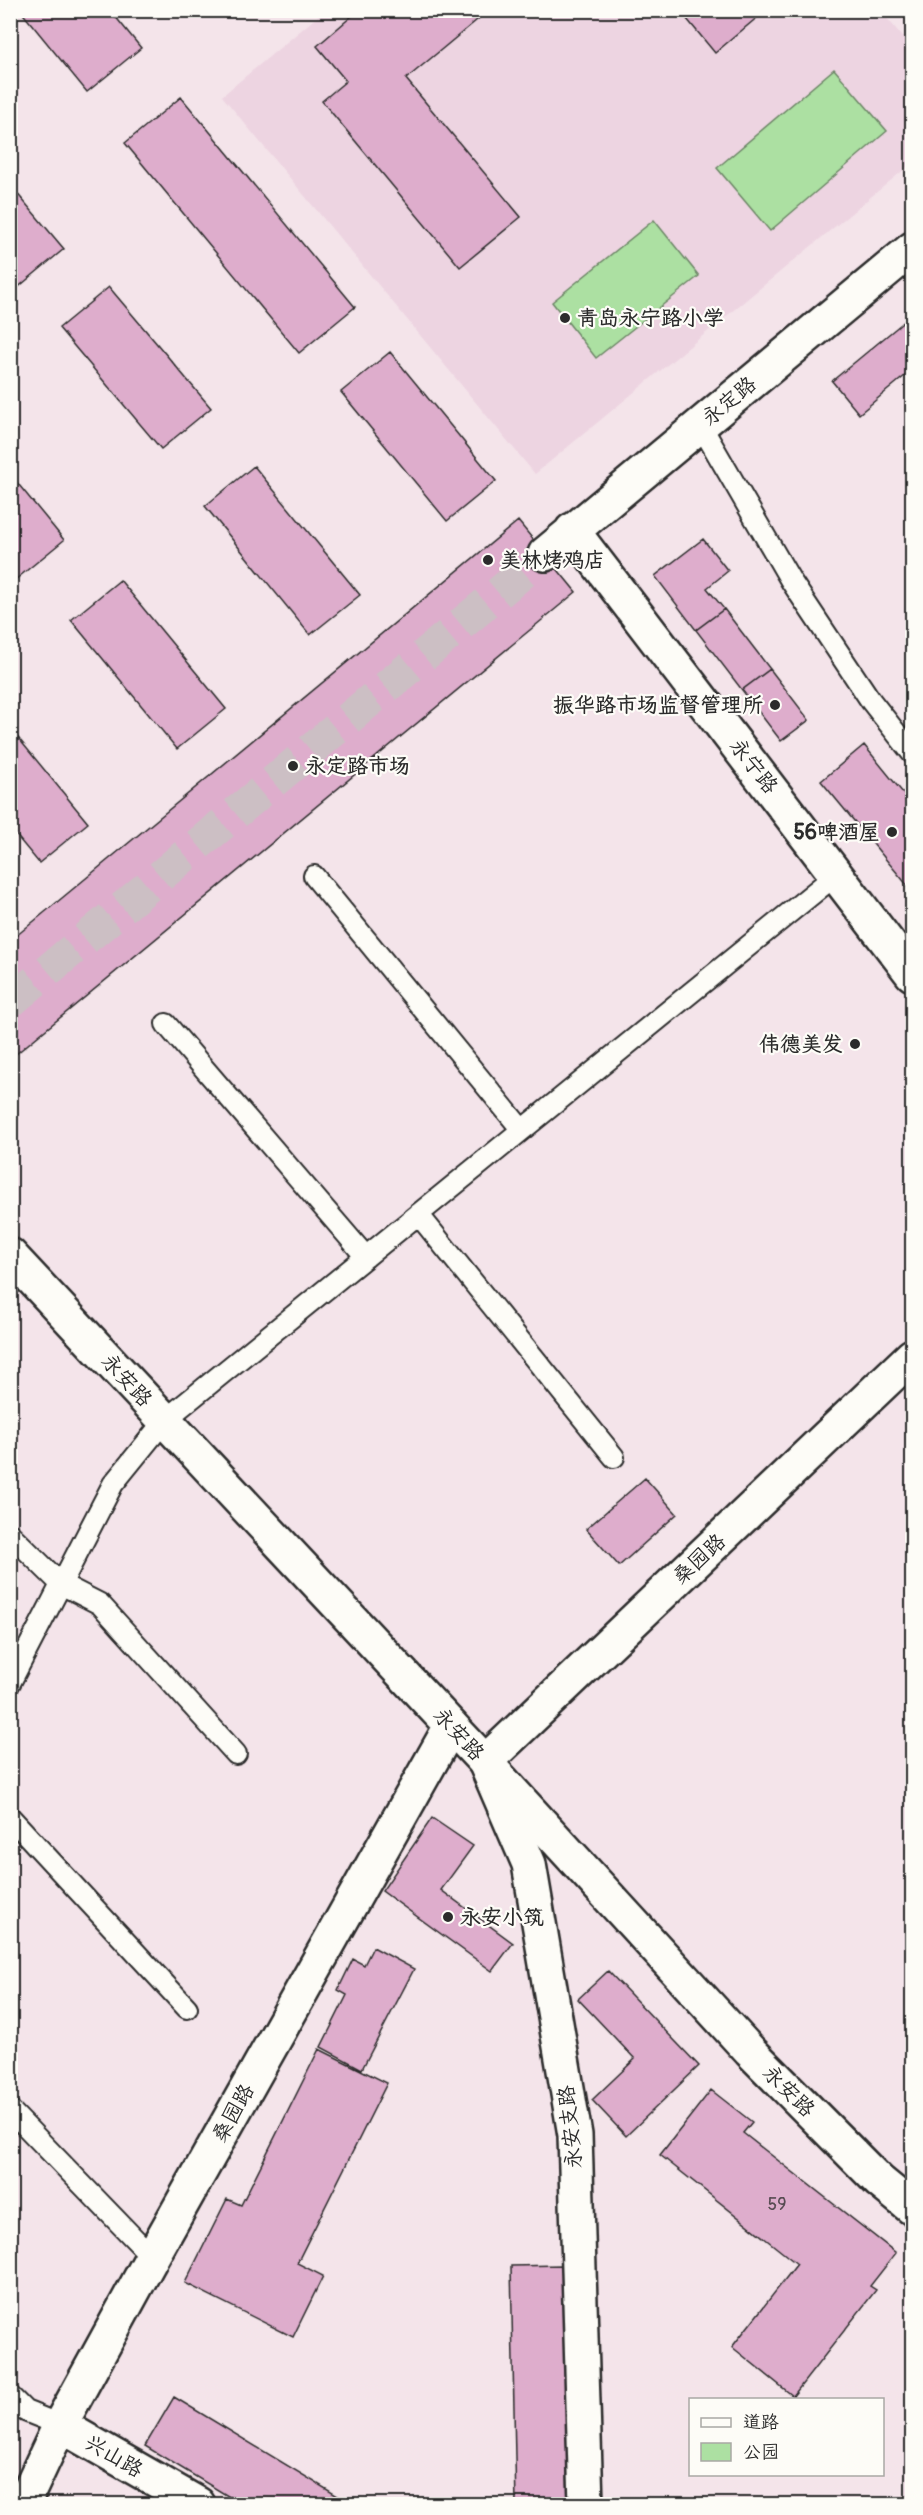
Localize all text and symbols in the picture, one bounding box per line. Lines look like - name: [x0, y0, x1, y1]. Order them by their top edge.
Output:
- place label: 青岛永宁路小学: [577, 305, 724, 332]
- marker: 青岛永宁路小学: [558, 311, 572, 325]
- street label: 永定路: [697, 371, 762, 432]
- place label: 美林烤鸡店: [500, 547, 605, 574]
- marker: 美林烤鸡店: [481, 553, 495, 567]
- place label: 振华路市场监督管理所: [553, 692, 763, 719]
- marker: 振华路市场监督管理所: [768, 698, 782, 712]
- street label: 永宁路: [724, 733, 784, 799]
- place label: 永定路市场: [305, 753, 410, 780]
- marker: 永定路市场: [286, 759, 300, 773]
- place label: 56啤酒屋: [793, 819, 880, 846]
- marker: 56啤酒屋: [885, 825, 899, 839]
- place label: 伟德美发: [759, 1031, 843, 1058]
- marker: 伟德美发: [848, 1037, 862, 1051]
- street label: 永安路: [95, 1348, 158, 1413]
- street label: 桑园路: [667, 1528, 732, 1591]
- street label: 永安路: [427, 1702, 490, 1767]
- place label: 永安小筑: [460, 1904, 544, 1931]
- marker: 永安小筑: [441, 1910, 455, 1924]
- street label: 永安路: [757, 2060, 820, 2123]
- street label: 桑园路: [206, 2079, 261, 2147]
- street label: 永安支路: [553, 2084, 588, 2170]
- house number: 59: [767, 2193, 787, 2216]
- legend: [689, 2398, 884, 2476]
- text: 道路: [743, 2411, 779, 2434]
- street label: 兴山路: [80, 2429, 148, 2484]
- text: 公园: [743, 2441, 779, 2464]

